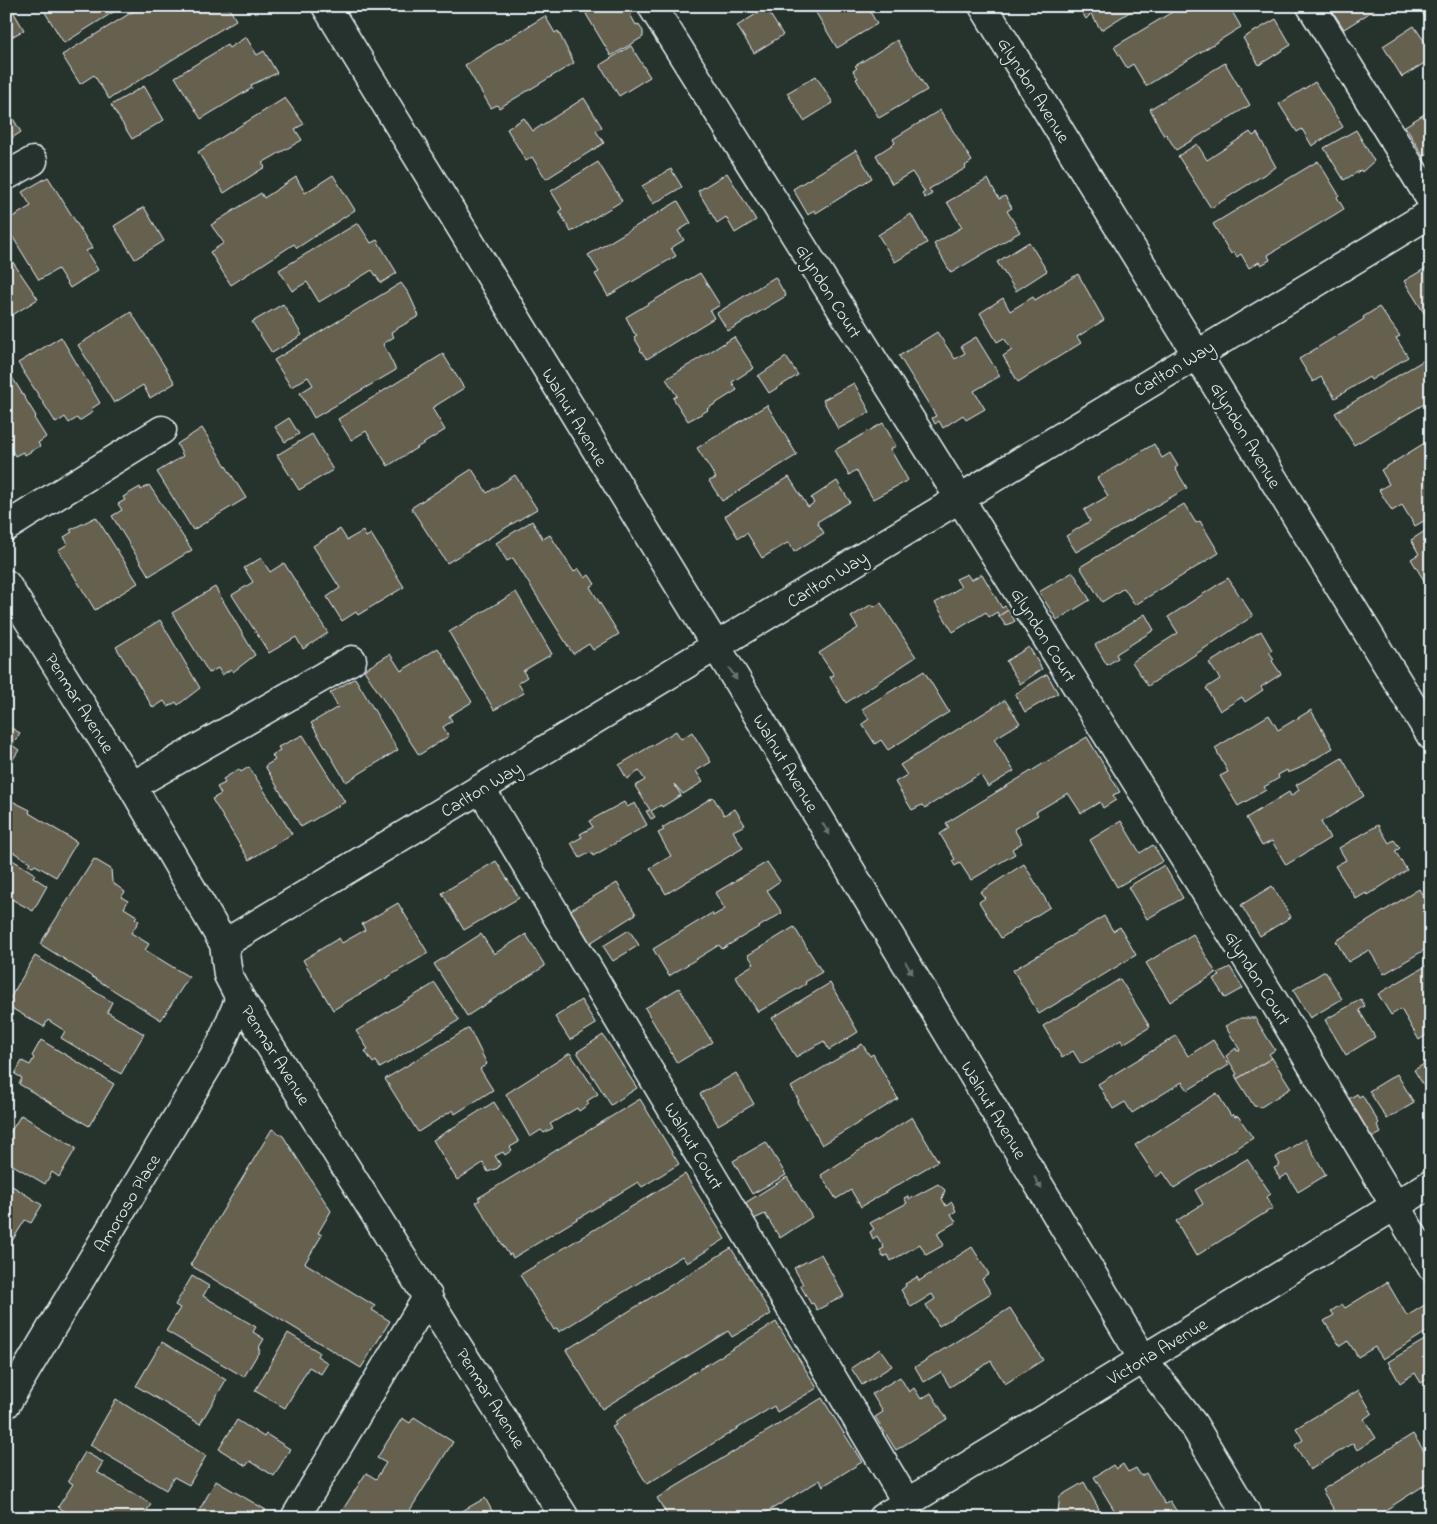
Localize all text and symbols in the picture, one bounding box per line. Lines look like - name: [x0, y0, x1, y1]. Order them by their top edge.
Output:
- street label: Glyndon Avenue: [990, 33, 1076, 150]
- street label: Glyndon Court: [788, 240, 867, 344]
- street label: Carlton Way: [1129, 335, 1221, 404]
- street label: Walnut Avenue: [534, 364, 613, 473]
- street label: Glyndon Avenue: [1202, 378, 1287, 495]
- street label: Carlton Way: [783, 546, 873, 616]
- street label: Glyndon Court: [1003, 584, 1082, 688]
- street label: Penmar Avenue: [37, 649, 120, 760]
- one-way arrow: [728, 668, 737, 681]
- street label: Walnut Avenue: [745, 710, 824, 819]
- street label: Carlton Way: [436, 756, 528, 825]
- one-way arrow: [821, 822, 830, 835]
- street label: Glyndon Court: [1217, 927, 1296, 1031]
- one-way arrow: [905, 962, 914, 975]
- street label: Penmar Avenue: [233, 1001, 316, 1112]
- street label: Walnut Avenue: [953, 1057, 1032, 1166]
- street label: Walnut Court: [656, 1099, 729, 1196]
- street label: Amoroso Place: [89, 1149, 169, 1258]
- one-way arrow: [1033, 1176, 1042, 1189]
- street label: Victoria Avenue: [1102, 1312, 1214, 1393]
- street label: Penmar Avenue: [448, 1344, 531, 1455]

